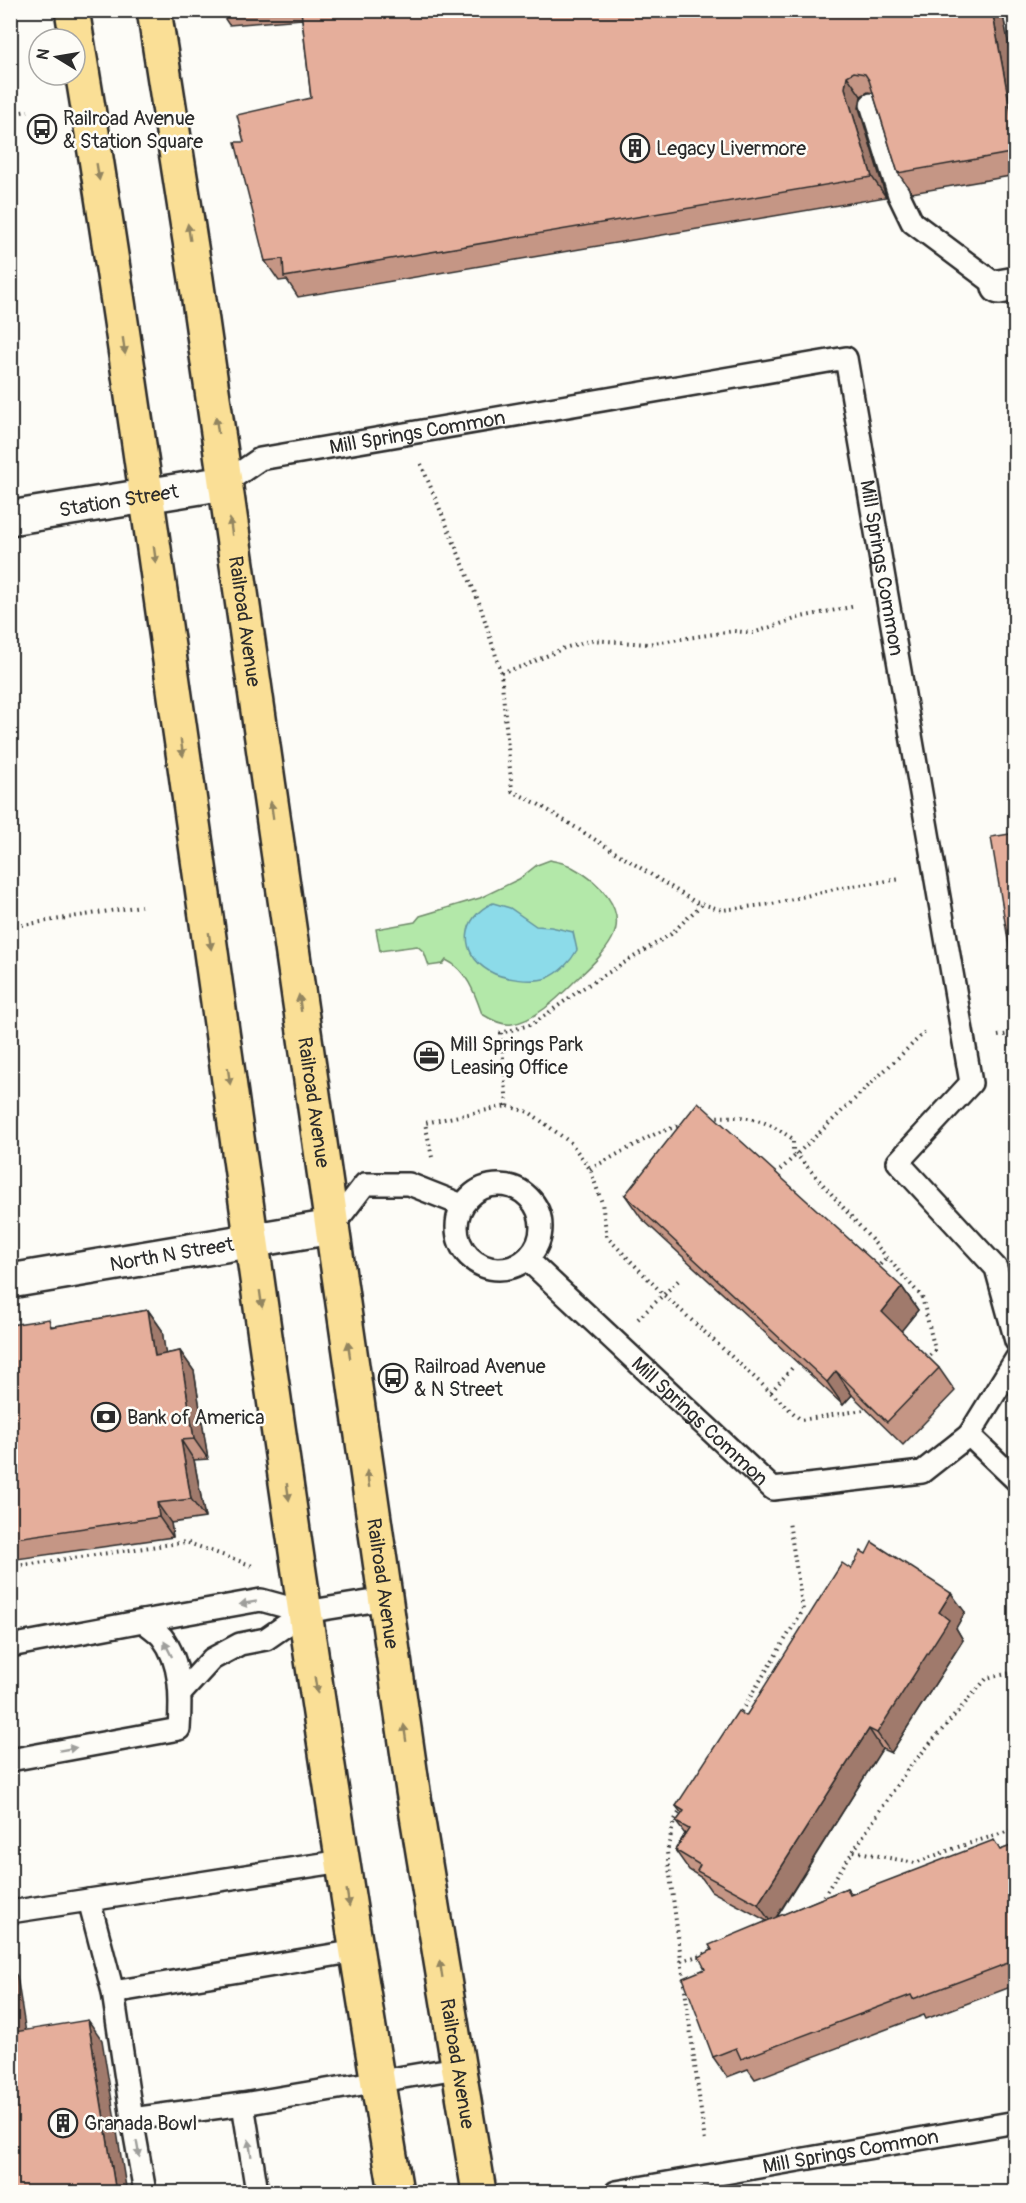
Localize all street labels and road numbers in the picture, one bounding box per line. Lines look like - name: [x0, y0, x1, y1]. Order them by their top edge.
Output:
- street label: Mill Springs Common: [327, 405, 507, 460]
- street label: Mill Springs Common: [854, 478, 909, 658]
- street label: Station Street: [57, 479, 181, 523]
- street label: Railroad Avenue: [223, 554, 266, 688]
- street label: Railroad Avenue: [292, 1035, 335, 1169]
- street label: North N Street: [108, 1232, 237, 1277]
- street label: Mill Springs Common: [626, 1351, 773, 1491]
- street label: Railroad Avenue: [361, 1516, 404, 1651]
- street label: Railroad Avenue: [434, 1997, 480, 2131]
- street label: Mill Springs Common: [761, 2124, 940, 2179]

